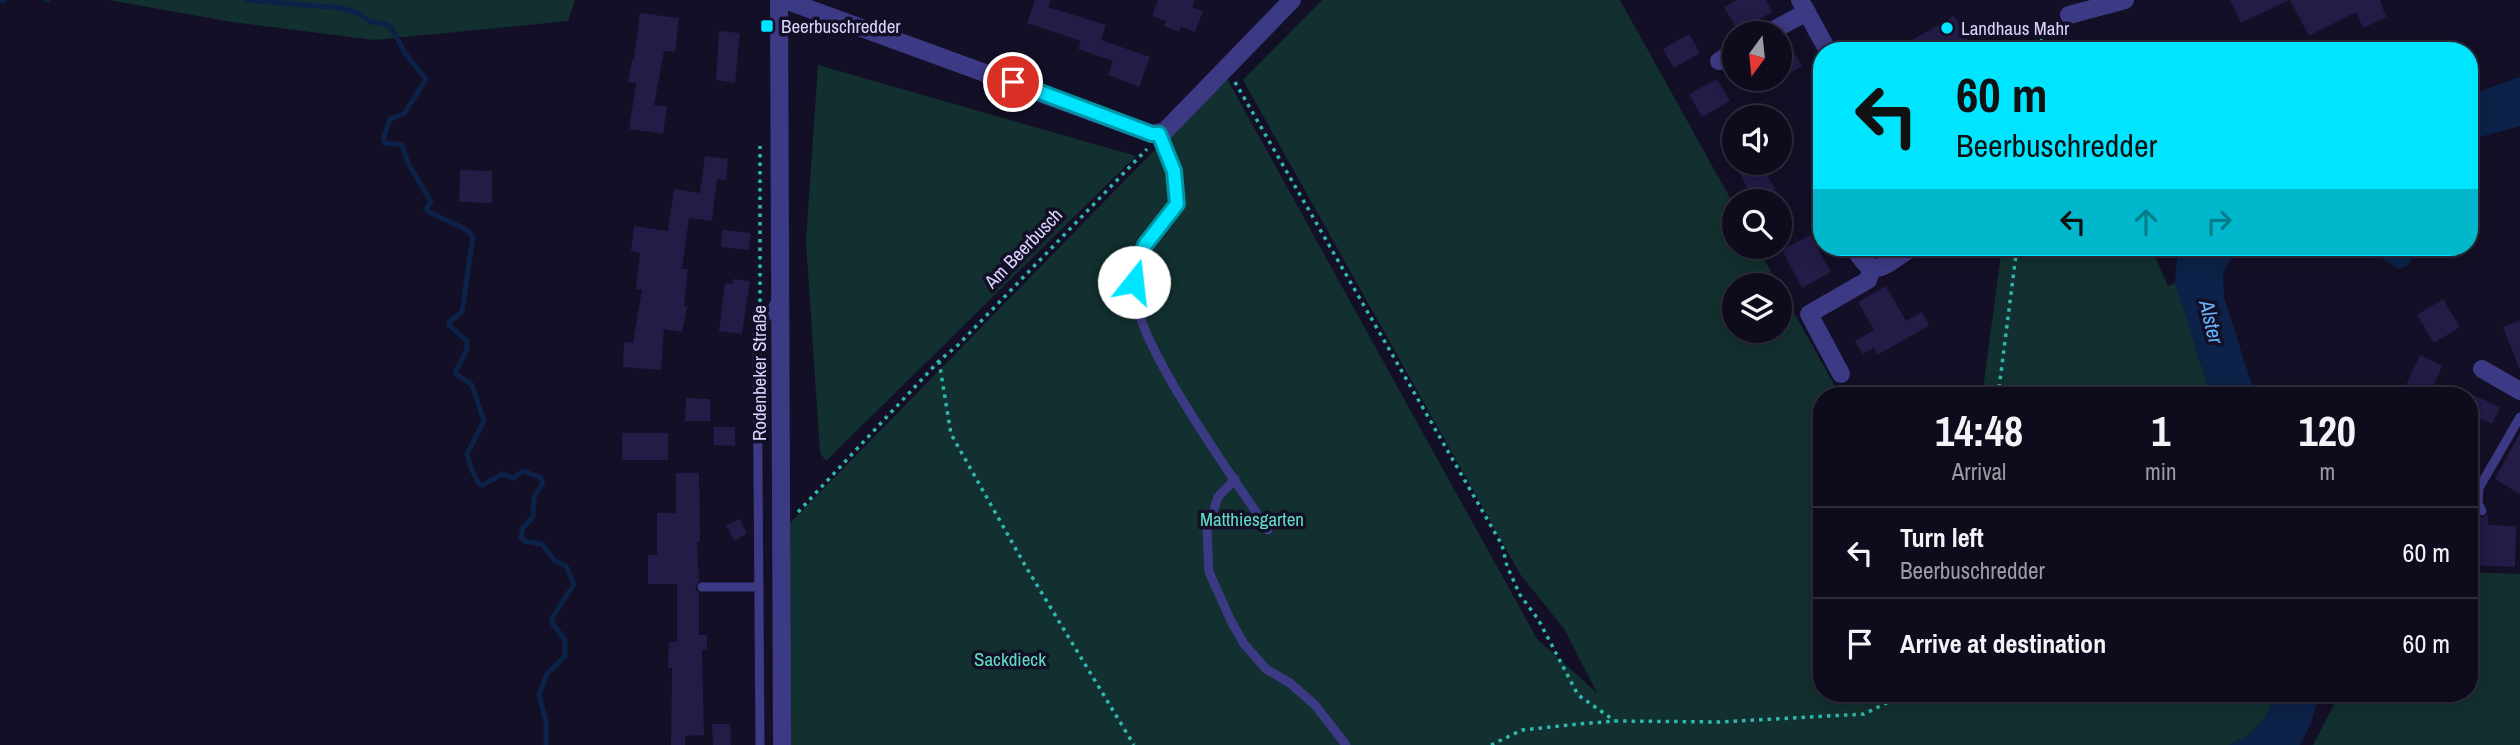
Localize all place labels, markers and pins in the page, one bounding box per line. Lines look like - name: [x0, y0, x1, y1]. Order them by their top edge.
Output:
- place label: Beerbuschredder: [781, 13, 901, 39]
- place label: Landhaus Mahr: [1961, 15, 2070, 41]
- marker: Beerbuschredder: [759, 18, 775, 34]
- marker: Landhaus Mahr: [1939, 20, 1955, 36]
- pin: [983, 52, 1043, 112]

